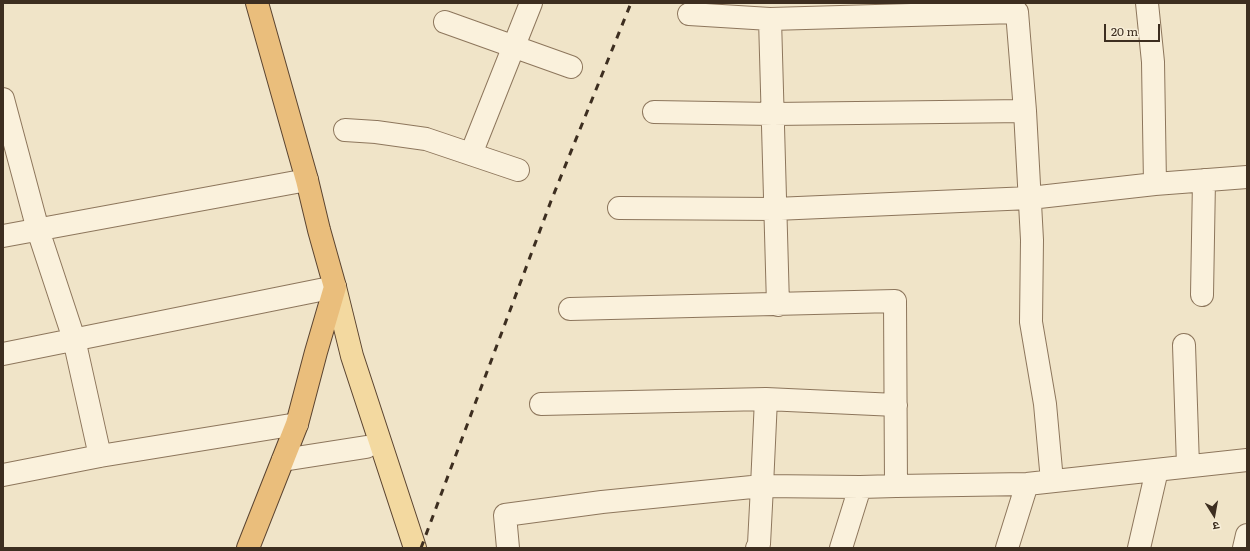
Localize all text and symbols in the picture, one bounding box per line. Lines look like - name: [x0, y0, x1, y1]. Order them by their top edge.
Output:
- scale bar: [1106, 16, 1162, 42]
- text: 20 m: [1111, 22, 1138, 40]
- north arrow: [1194, 495, 1234, 535]
- text: उ: [1212, 518, 1221, 535]

